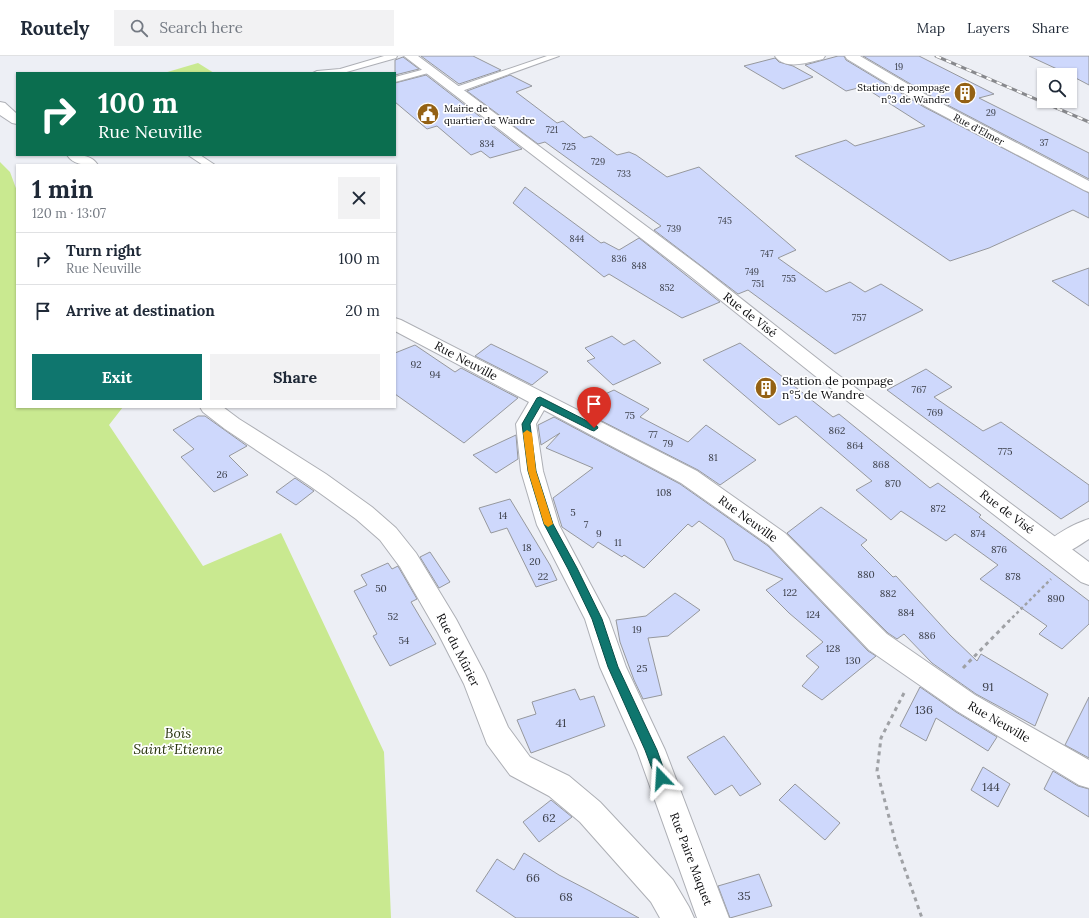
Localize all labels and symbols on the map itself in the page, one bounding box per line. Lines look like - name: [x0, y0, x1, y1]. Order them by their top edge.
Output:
- house number: 19: [895, 61, 903, 72]
- building icon: Station de pompage n°3 de Wandre: [952, 80, 978, 106]
- place label: Station de pompage n°3 de Wandre: [857, 81, 951, 106]
- public building icon: Mairie de quartier de Wandre: [415, 101, 441, 127]
- place label: Mairie de quartier de Wandre: [444, 102, 535, 127]
- house number: 29: [986, 107, 996, 118]
- street label: Rue d'Elmer: [951, 111, 1007, 149]
- house number: 721: [546, 124, 558, 135]
- house number: 37: [1040, 137, 1048, 148]
- house number: 834: [480, 138, 495, 149]
- house number: 725: [562, 141, 576, 152]
- house number: 729: [591, 156, 605, 167]
- house number: 733: [617, 168, 631, 179]
- house number: 745: [718, 215, 732, 226]
- house number: 739: [667, 223, 681, 234]
- house number: 844: [570, 233, 585, 244]
- house number: 747: [760, 248, 774, 259]
- house number: 836: [611, 253, 627, 264]
- house number: 848: [632, 260, 647, 271]
- house number: 749: [745, 266, 759, 277]
- house number: 755: [782, 273, 796, 284]
- house number: 751: [752, 278, 764, 289]
- house number: 852: [660, 282, 675, 293]
- street label: Rue de Visé: [720, 289, 781, 341]
- house number: 757: [852, 311, 867, 324]
- street label: Rue Neuville: [432, 338, 501, 384]
- house number: 92: [410, 358, 422, 371]
- house number: 94: [429, 368, 441, 381]
- place label: Station de pompage n°5 de Wandre: [782, 373, 894, 402]
- building icon: Station de pompage n°5 de Wandre: [753, 375, 779, 401]
- house number: 767: [912, 383, 927, 396]
- pin: [577, 387, 611, 428]
- house number: 769: [927, 406, 943, 419]
- house number: 75: [625, 409, 635, 422]
- house number: 862: [829, 424, 845, 437]
- house number: 77: [648, 428, 658, 441]
- house number: 79: [663, 437, 673, 450]
- house number: 864: [847, 439, 864, 452]
- house number: 775: [998, 445, 1012, 458]
- house number: 81: [708, 451, 718, 464]
- house number: 868: [872, 458, 890, 471]
- house number: 26: [216, 468, 228, 481]
- house number: 870: [885, 477, 901, 490]
- house number: 108: [656, 486, 672, 499]
- street label: Rue de Visé: [977, 486, 1038, 537]
- street label: Rue Neuville: [716, 492, 781, 545]
- house number: 872: [930, 502, 946, 515]
- house number: 5: [570, 506, 576, 519]
- house number: 14: [498, 509, 508, 522]
- house number: 7: [584, 518, 589, 531]
- house number: 9: [596, 527, 602, 540]
- house number: 874: [970, 527, 986, 540]
- house number: 11: [614, 536, 622, 549]
- house number: 18: [522, 541, 532, 554]
- house number: 876: [991, 543, 1007, 556]
- house number: 20: [529, 555, 541, 568]
- house number: 880: [857, 568, 875, 581]
- house number: 22: [538, 570, 548, 583]
- house number: 878: [1005, 570, 1021, 583]
- house number: 50: [375, 582, 387, 595]
- house number: 122: [783, 586, 797, 599]
- house number: 882: [880, 587, 896, 600]
- house number: 890: [1047, 592, 1065, 605]
- house number: 884: [898, 606, 915, 619]
- house number: 124: [806, 608, 821, 621]
- house number: 52: [388, 610, 398, 623]
- street label: Rue du Mûrier: [434, 611, 484, 690]
- house number: 19: [632, 623, 642, 636]
- house number: 886: [918, 629, 936, 642]
- house number: 54: [399, 634, 410, 647]
- house number: 128: [826, 642, 841, 655]
- house number: 130: [845, 654, 861, 667]
- house number: 25: [637, 662, 647, 675]
- house number: 91: [982, 679, 994, 694]
- street label: Rue Neuville: [965, 698, 1033, 746]
- house number: 136: [915, 702, 933, 717]
- house number: 41: [556, 715, 566, 730]
- park label: Bois Saint*Etienne: [133, 724, 223, 758]
- position arrow: [640, 757, 682, 799]
- house number: 144: [982, 779, 1000, 794]
- house number: 62: [542, 810, 556, 825]
- street label: Rue Paire Maquet: [667, 810, 716, 908]
- house number: 66: [526, 870, 540, 885]
- house number: 35: [737, 888, 751, 903]
- house number: 68: [559, 889, 573, 904]

